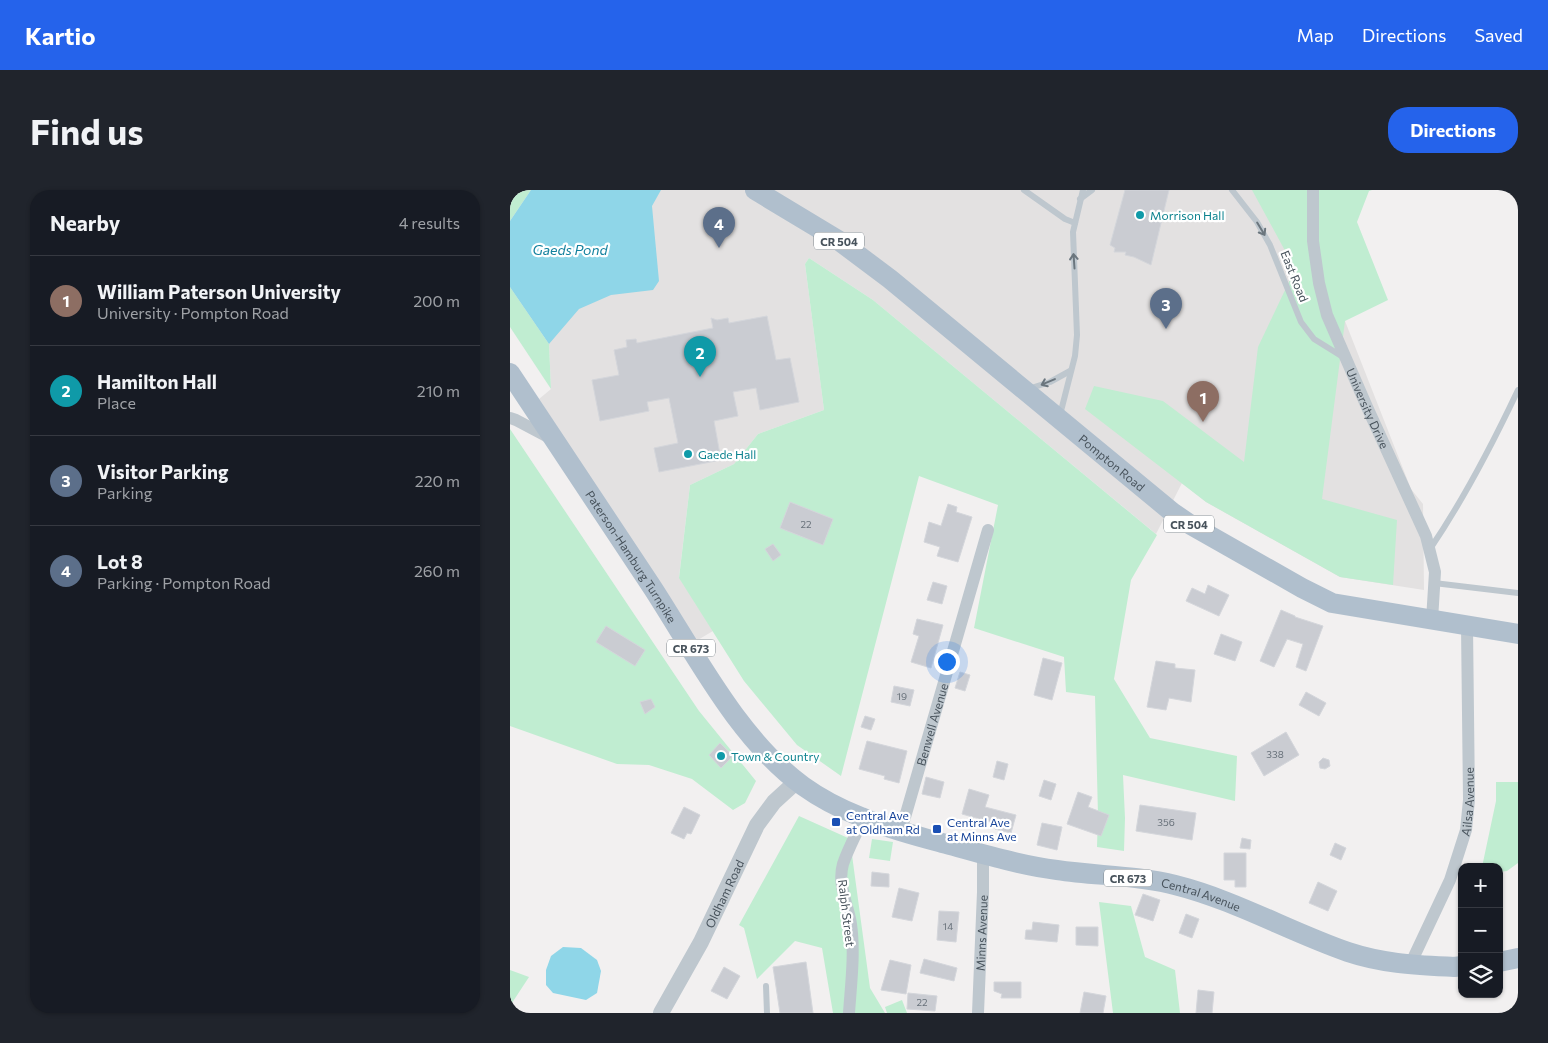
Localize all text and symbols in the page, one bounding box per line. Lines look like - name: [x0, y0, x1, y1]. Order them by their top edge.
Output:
- text: Kartio: [25, 21, 95, 50]
- text: Map: [1297, 24, 1334, 46]
- text: Directions: [1362, 24, 1446, 46]
- text: Saved: [1474, 24, 1523, 46]
- button: Directions: [1388, 107, 1518, 153]
- text: Find us: [30, 109, 144, 152]
- pin: 4: [703, 207, 735, 248]
- place label: Morrison Hall: [1150, 208, 1224, 222]
- marker: Morrison Hall: [1134, 209, 1146, 221]
- text: Nearby: [50, 210, 120, 235]
- text: 4 results: [399, 213, 460, 232]
- one-way arrow: [1256, 221, 1266, 235]
- road number: CR 504: [814, 232, 864, 249]
- water label: Gaeds Pond: [532, 241, 608, 258]
- street label: East Road: [1278, 248, 1312, 304]
- one-way arrow: [1069, 253, 1079, 269]
- text: William Paterson University: [97, 280, 341, 303]
- pin: 3: [1150, 288, 1182, 329]
- text: 1: [62, 291, 70, 310]
- text: 200 m: [413, 291, 460, 310]
- text: University · Pompton Road: [97, 303, 289, 322]
- pin: 2: [684, 336, 716, 377]
- street label: University Drive: [1344, 366, 1392, 450]
- text: Hamilton Hall: [97, 370, 217, 393]
- one-way arrow: [1041, 378, 1056, 387]
- text: 2: [61, 381, 71, 400]
- text: 210 m: [417, 381, 460, 400]
- pin: 1: [1187, 381, 1219, 422]
- text: Place: [97, 393, 136, 412]
- street label: Pompton Road: [1076, 431, 1148, 494]
- place label: Gaede Hall: [698, 447, 756, 461]
- marker: Gaede Hall: [682, 448, 694, 460]
- text: Visitor Parking: [97, 460, 229, 483]
- text: 3: [61, 471, 71, 490]
- text: 220 m: [415, 471, 460, 490]
- text: Parking: [97, 483, 152, 502]
- street label: Paterson-Hamburg Turnpike: [583, 488, 680, 625]
- road number: CR 504: [1164, 516, 1214, 532]
- house number: 22: [800, 518, 812, 530]
- text: Lot 8: [97, 550, 143, 573]
- text: 4: [61, 561, 71, 580]
- text: 260 m: [414, 561, 460, 580]
- text: Parking · Pompton Road: [97, 573, 271, 592]
- road number: CR 673: [667, 639, 715, 656]
- your location: [934, 649, 960, 675]
- street label: Benwell Avenue: [913, 682, 950, 767]
- house number: 19: [897, 690, 907, 702]
- house number: 338: [1266, 748, 1284, 760]
- place label: Town & Country: [731, 749, 820, 763]
- marker: Town & Country: [715, 750, 727, 762]
- street label: Ailsa Avenue: [1458, 767, 1476, 838]
- place label: Central Ave at Oldham Rd: [846, 808, 920, 836]
- place label: Central Ave at Minns Ave: [947, 815, 1017, 843]
- marker: Central Ave at Oldham Rd: [830, 816, 842, 828]
- house number: 356: [1157, 816, 1175, 828]
- marker: Central Ave at Minns Ave: [931, 823, 943, 835]
- street label: Oldham Road: [702, 857, 746, 930]
- map controls: [1458, 863, 1503, 998]
- button: +: [1458, 863, 1503, 908]
- road number: CR 673: [1104, 870, 1152, 886]
- street label: Central Avenue: [1160, 875, 1243, 914]
- street label: Ralph Street: [836, 879, 858, 947]
- street label: Minns Avenue: [973, 895, 990, 971]
- button: −: [1458, 908, 1503, 953]
- house number: 14: [943, 920, 953, 932]
- button: layers: [1458, 953, 1503, 998]
- house number: 22: [916, 996, 928, 1008]

